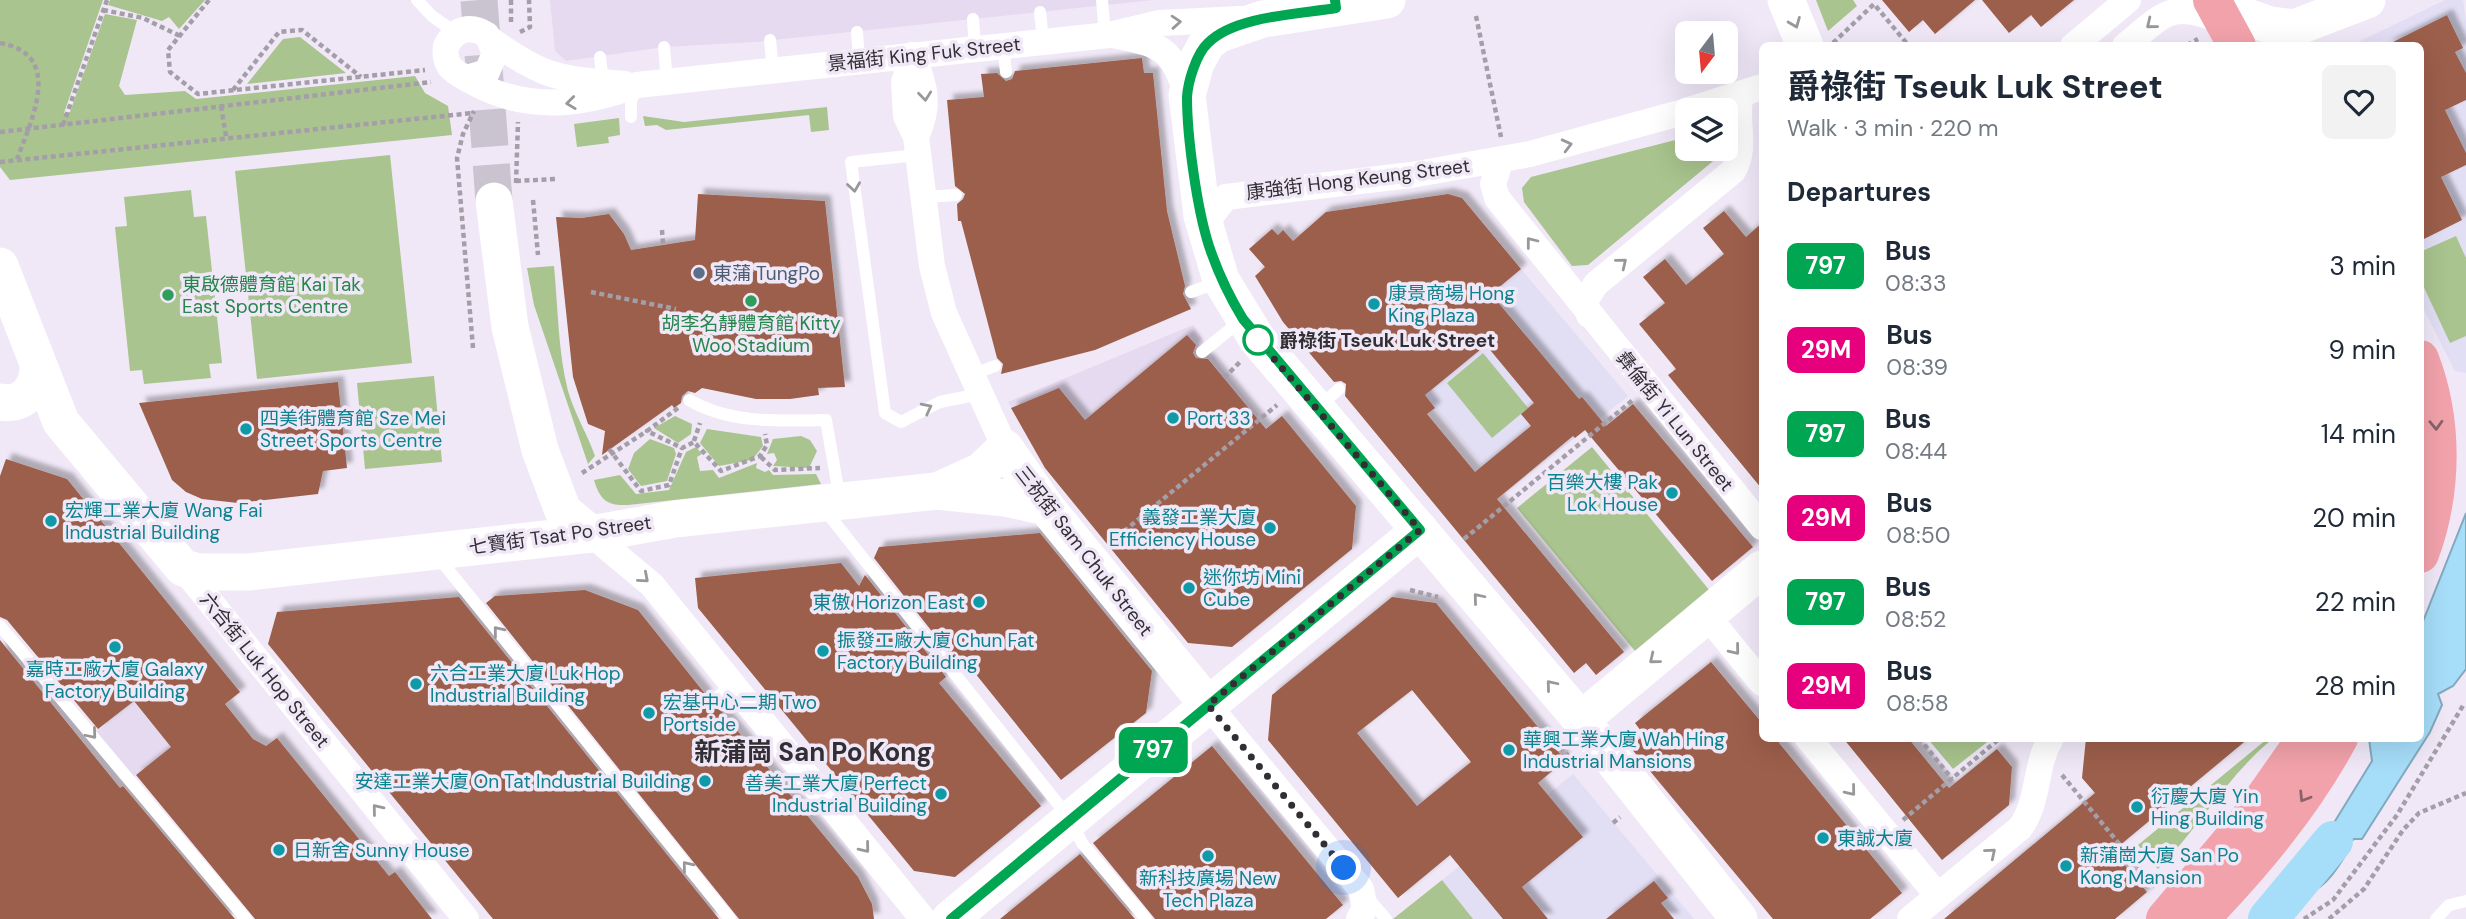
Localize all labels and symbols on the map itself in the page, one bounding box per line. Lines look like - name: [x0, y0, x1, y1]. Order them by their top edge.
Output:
- one-way arrow: [1170, 15, 1181, 30]
- one-way arrow: [2147, 15, 2159, 28]
- one-way arrow: [1787, 16, 1801, 28]
- north arrow: [1675, 21, 1738, 84]
- street label: 景福街 King Fuk Street: [826, 31, 1022, 77]
- one-way arrow: [917, 90, 932, 102]
- one-way arrow: [565, 95, 577, 110]
- one-way arrow: [1561, 139, 1573, 153]
- street label: 康強街 Hong Keung Street: [1245, 153, 1471, 205]
- one-way arrow: [846, 181, 861, 193]
- one-way arrow: [1527, 237, 1540, 249]
- one-way arrow: [1615, 258, 1627, 271]
- place label: 東蒲 TungPo: [713, 261, 820, 286]
- marker: 東蒲 TungPo: [691, 265, 707, 281]
- place label: 東啟德體育館 Kai Tak East Sports Centre: [182, 272, 361, 319]
- place label: 康景商場 Hong King Plaza: [1388, 281, 1515, 328]
- marker: 東啟德體育館 Kai Tak East Sports Centre: [160, 287, 176, 303]
- marker: 胡李名靜體育館 Kitty Woo Stadium: [743, 293, 759, 309]
- marker: 康景商場 Hong King Plaza: [1366, 296, 1382, 312]
- place label: 胡李名靜體育館 Kitty Woo Stadium: [661, 311, 841, 358]
- marker: 爵祿街 Tseuk Luk Street: [1243, 325, 1273, 355]
- place label: 爵祿街 Tseuk Luk Street: [1279, 328, 1495, 353]
- street label: 彝倫街 Yi Lun Street: [1611, 346, 1739, 496]
- one-way arrow: [920, 403, 932, 416]
- place label: 四美街體育館 Sze Mei Street Sports Centre: [260, 406, 446, 453]
- place label: Port 33: [1187, 406, 1251, 431]
- marker: Port 33: [1165, 410, 1181, 426]
- one-way arrow: [2429, 420, 2444, 431]
- marker: 四美街體育館 Sze Mei Street Sports Centre: [238, 421, 254, 437]
- street label: 三祝街 Sam Chuk Street: [1010, 461, 1158, 641]
- place label: 百樂大樓 Pak Lok House: [1546, 470, 1658, 517]
- marker: 百樂大樓 Pak Lok House: [1664, 485, 1680, 501]
- place label: 宏輝工業大廈 Wang Fai Industrial Building: [65, 498, 263, 545]
- place label: 義發工業大廈 Efficiency House: [1109, 505, 1256, 552]
- street label: 七寶街 Tsat Po Street: [467, 510, 653, 560]
- marker: 宏輝工業大廈 Wang Fai Industrial Building: [43, 513, 59, 529]
- marker: 義發工業大廈 Efficiency House: [1262, 520, 1278, 536]
- place label: 迷你坊 Mini Cube: [1203, 565, 1301, 612]
- one-way arrow: [635, 570, 648, 582]
- marker: 迷你坊 Mini Cube: [1181, 580, 1197, 596]
- street label: 六合街 Luk Hop Street: [195, 587, 335, 753]
- place label: 東傲 Horizon East: [813, 590, 965, 615]
- one-way arrow: [1474, 593, 1486, 606]
- marker: 東傲 Horizon East: [971, 594, 987, 610]
- one-way arrow: [494, 627, 506, 640]
- place label: 振發工廠大廈 Chun Fat Factory Building: [837, 628, 1035, 675]
- marker: 嘉時工廠大廈 Galaxy Factory Building: [107, 639, 123, 655]
- one-way arrow: [1726, 642, 1739, 654]
- marker: 振發工廠大廈 Chun Fat Factory Building: [815, 643, 831, 659]
- one-way arrow: [1649, 651, 1662, 664]
- place label: 嘉時工廠大廈 Galaxy Factory Building: [26, 657, 205, 704]
- place label: 六合工業大廈 Luk Hop Industrial Building: [430, 661, 621, 708]
- marker: 六合工業大廈 Luk Hop Industrial Building: [408, 676, 424, 692]
- one-way arrow: [1547, 680, 1559, 693]
- place label: 宏基中心二期 Two Portside: [663, 690, 817, 737]
- marker: 宏基中心二期 Two Portside: [641, 705, 657, 721]
- one-way arrow: [84, 726, 96, 739]
- line badge: 797: [1113, 727, 1193, 773]
- place label: 華興工業大廈 Wah Hing Industrial Mansions: [1523, 727, 1725, 774]
- district label: 新蒲崗 San Po Kong: [694, 735, 932, 769]
- marker: 華興工業大廈 Wah Hing Industrial Mansions: [1501, 742, 1517, 758]
- place label: 安達工業大廈 On Tat Industrial Building: [354, 769, 691, 794]
- place label: 善美工業大廈 Perfect Industrial Building: [745, 771, 927, 818]
- marker: 安達工業大廈 On Tat Industrial Building: [697, 773, 713, 789]
- one-way arrow: [1843, 783, 1855, 796]
- place label: 衍慶大廈 Yin Hing Building: [2151, 784, 2265, 831]
- marker: 善美工業大廈 Perfect Industrial Building: [933, 786, 949, 802]
- one-way arrow: [2300, 789, 2313, 802]
- marker: 衍慶大廈 Yin Hing Building: [2129, 799, 2145, 815]
- one-way arrow: [372, 804, 385, 816]
- place label: 東誠大廈: [1837, 826, 1913, 851]
- marker: 東誠大廈: [1815, 830, 1831, 846]
- place label: 日新舍 Sunny House: [293, 838, 470, 863]
- one-way arrow: [857, 841, 870, 853]
- marker: 日新舍 Sunny House: [271, 842, 287, 858]
- place label: 新蒲崗大廈 San Po Kong Mansion: [2080, 843, 2239, 890]
- marker: 新科技廣場 New Tech Plaza: [1200, 848, 1216, 864]
- one-way arrow: [1982, 849, 1995, 861]
- your location: [1326, 850, 1361, 885]
- marker: 新蒲崗大廈 San Po Kong Mansion: [2058, 858, 2074, 874]
- one-way arrow: [682, 861, 695, 873]
- place label: 新科技廣場 New Tech Plaza: [1139, 866, 1278, 913]

